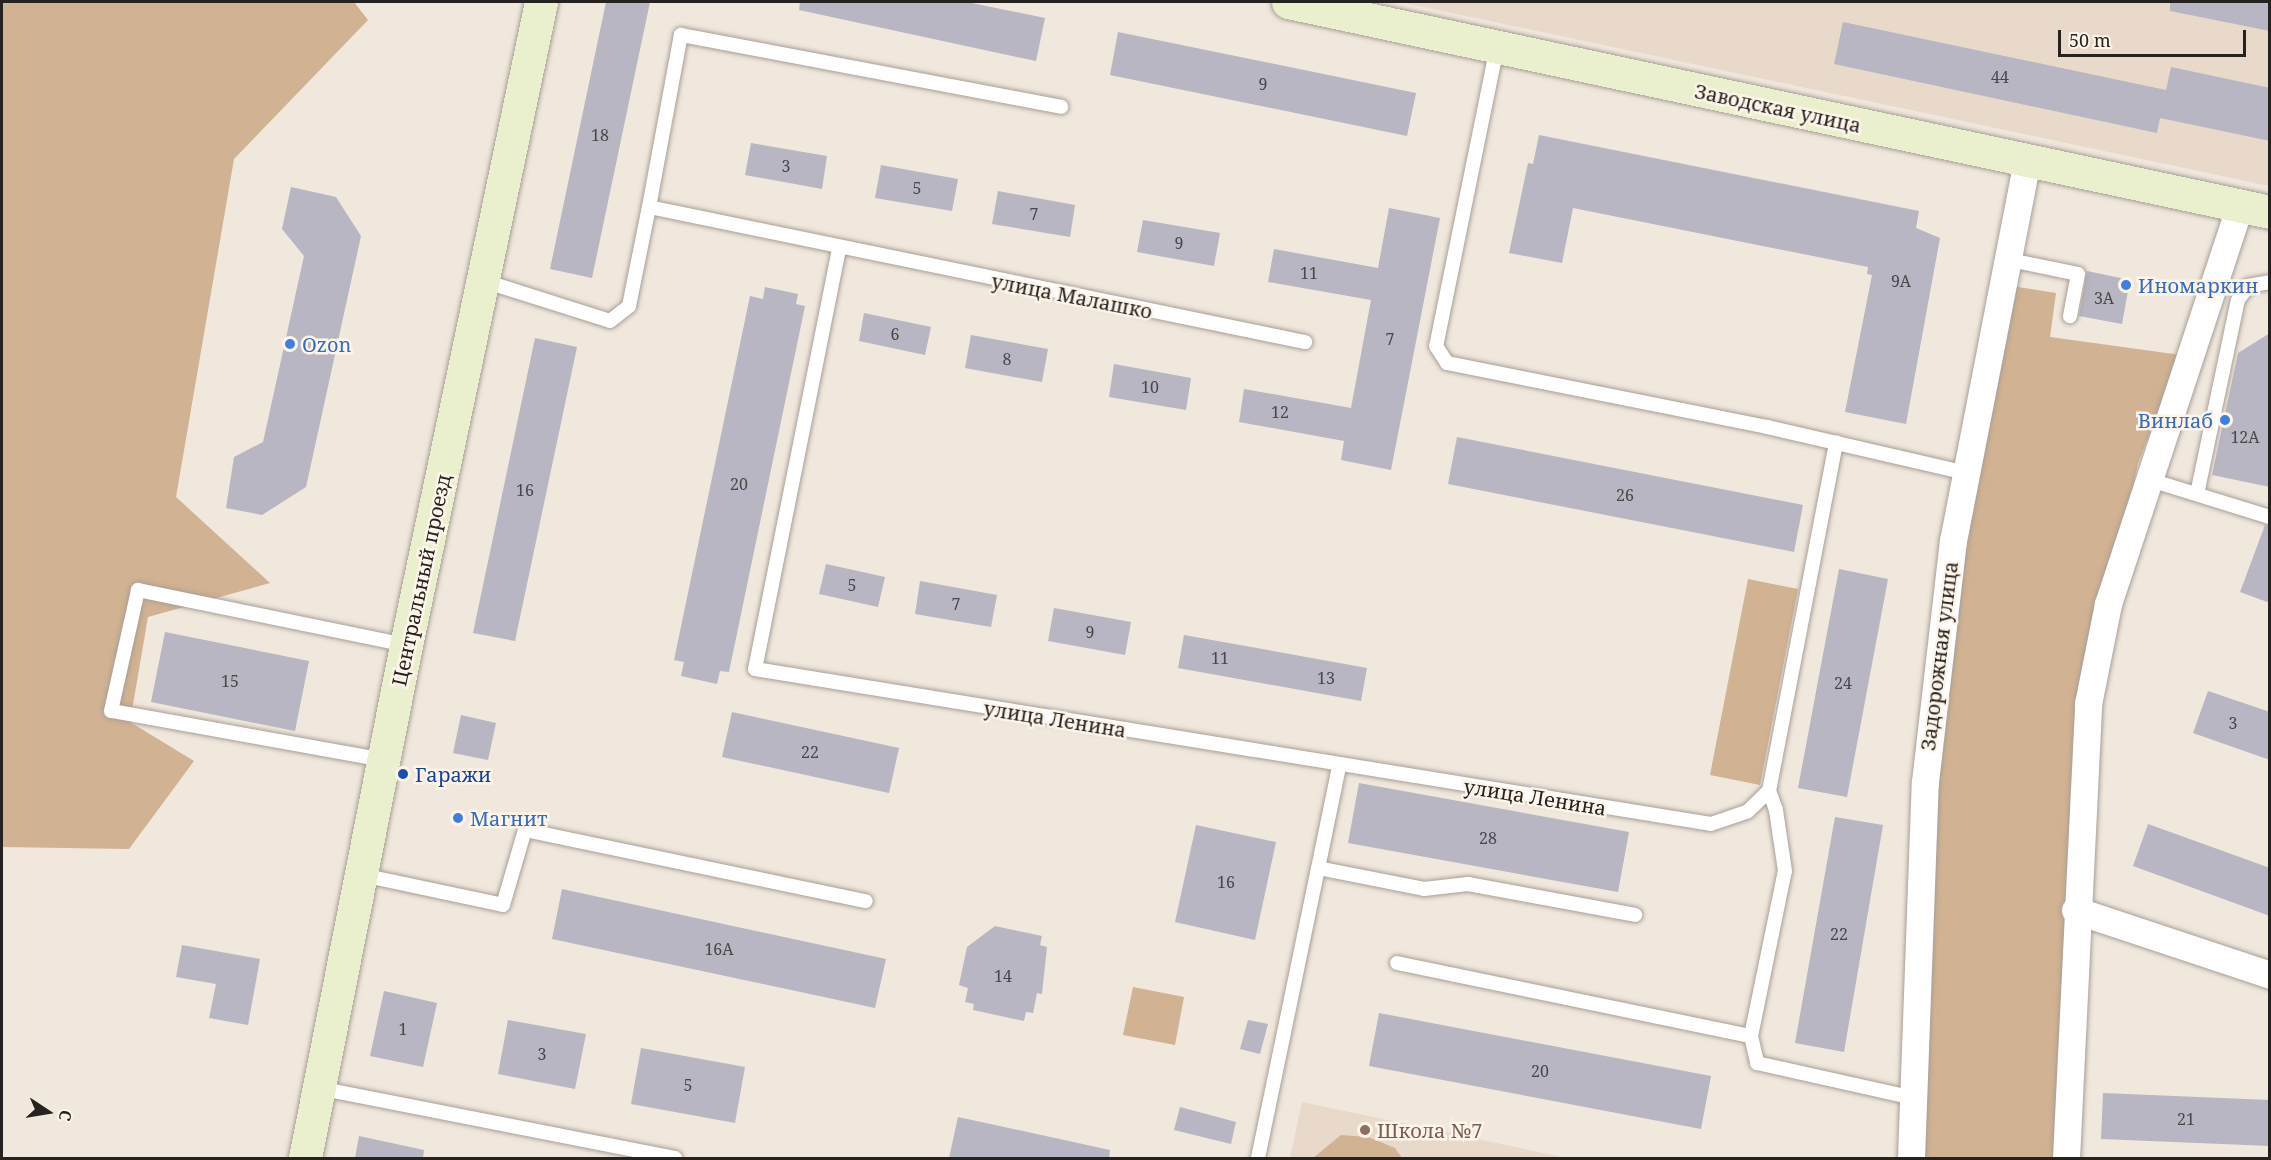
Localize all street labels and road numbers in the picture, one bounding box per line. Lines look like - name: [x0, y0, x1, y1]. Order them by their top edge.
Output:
- street label: Заводская улица: [1693, 79, 1863, 137]
- street label: улица Малашко: [990, 269, 1154, 323]
- street label: Центральный проезд: [387, 472, 455, 688]
- street label: Задорожная улица: [1915, 560, 1963, 752]
- street label: улица Ленина: [982, 696, 1128, 742]
- street label: улица Ленина: [1462, 774, 1608, 820]

